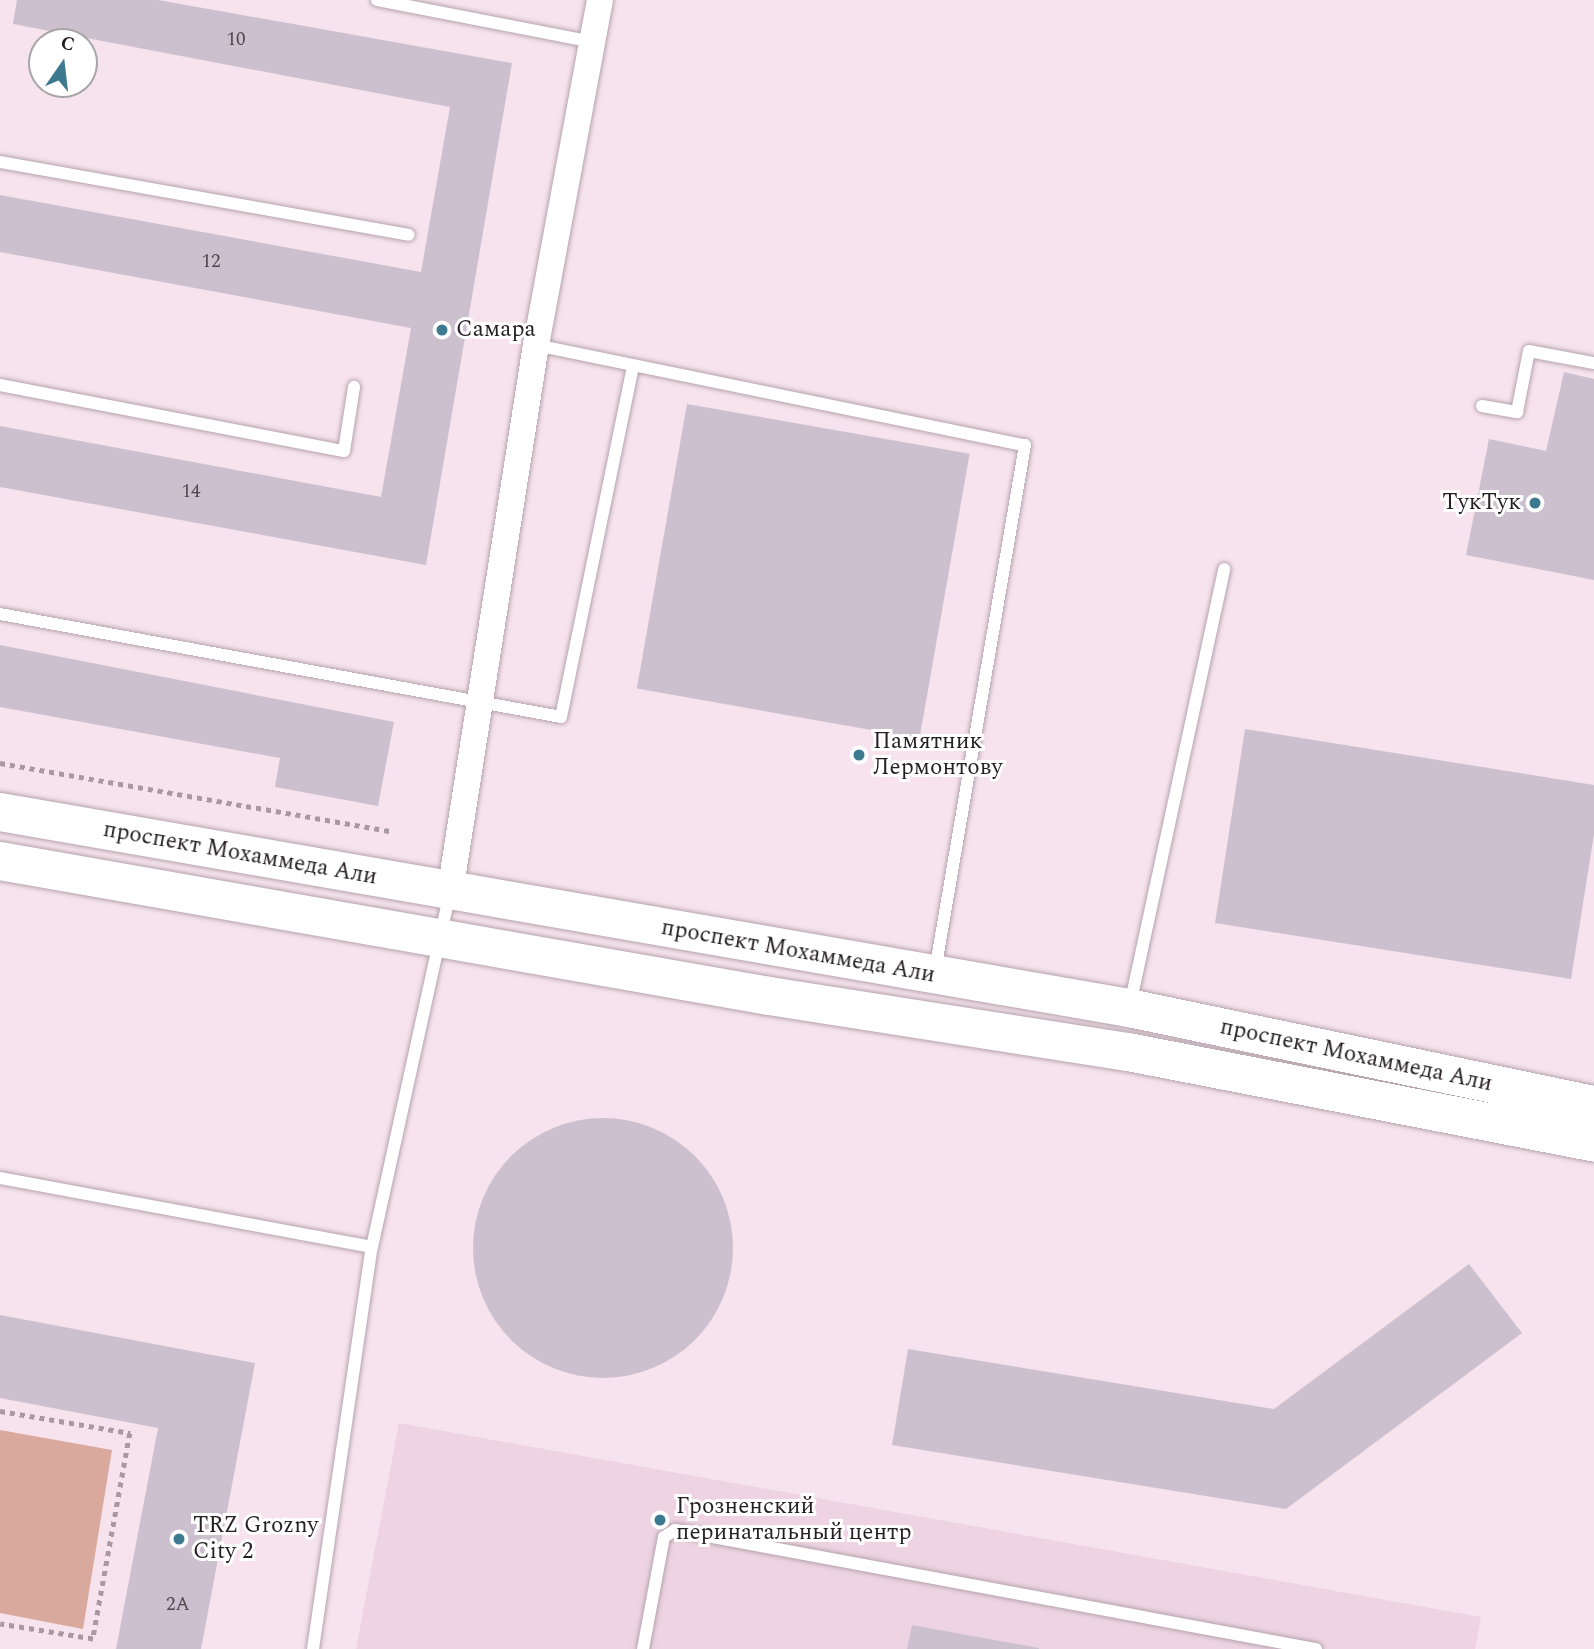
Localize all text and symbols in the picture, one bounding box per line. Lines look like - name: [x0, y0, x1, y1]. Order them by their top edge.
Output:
- north arrow: [28, 28, 98, 98]
- text: С: [58, 28, 78, 60]
- house number: 10: [227, 29, 245, 51]
- house number: 12: [202, 251, 220, 273]
- place label: Самара: [456, 316, 536, 344]
- marker: Самара: [434, 322, 450, 338]
- house number: 14: [182, 481, 200, 503]
- place label: ТукТук: [1442, 489, 1521, 517]
- marker: ТукТук: [1527, 495, 1543, 511]
- place label: Памятник Лермонтову: [873, 728, 1003, 782]
- marker: Памятник Лермонтову: [851, 747, 867, 763]
- street label: проспект Мохаммеда Али: [101, 816, 379, 892]
- street label: проспект Мохаммеда Али: [659, 914, 937, 990]
- street label: проспект Мохаммеда Али: [1217, 1014, 1495, 1098]
- place label: Грозненский перинатальный центр: [676, 1493, 911, 1547]
- marker: Грозненский перинатальный центр: [650, 1510, 670, 1530]
- place label: TRZ Grozny City 2: [193, 1512, 318, 1566]
- marker: TRZ Grozny City 2: [171, 1531, 187, 1547]
- house number: 2А: [166, 1594, 190, 1616]

